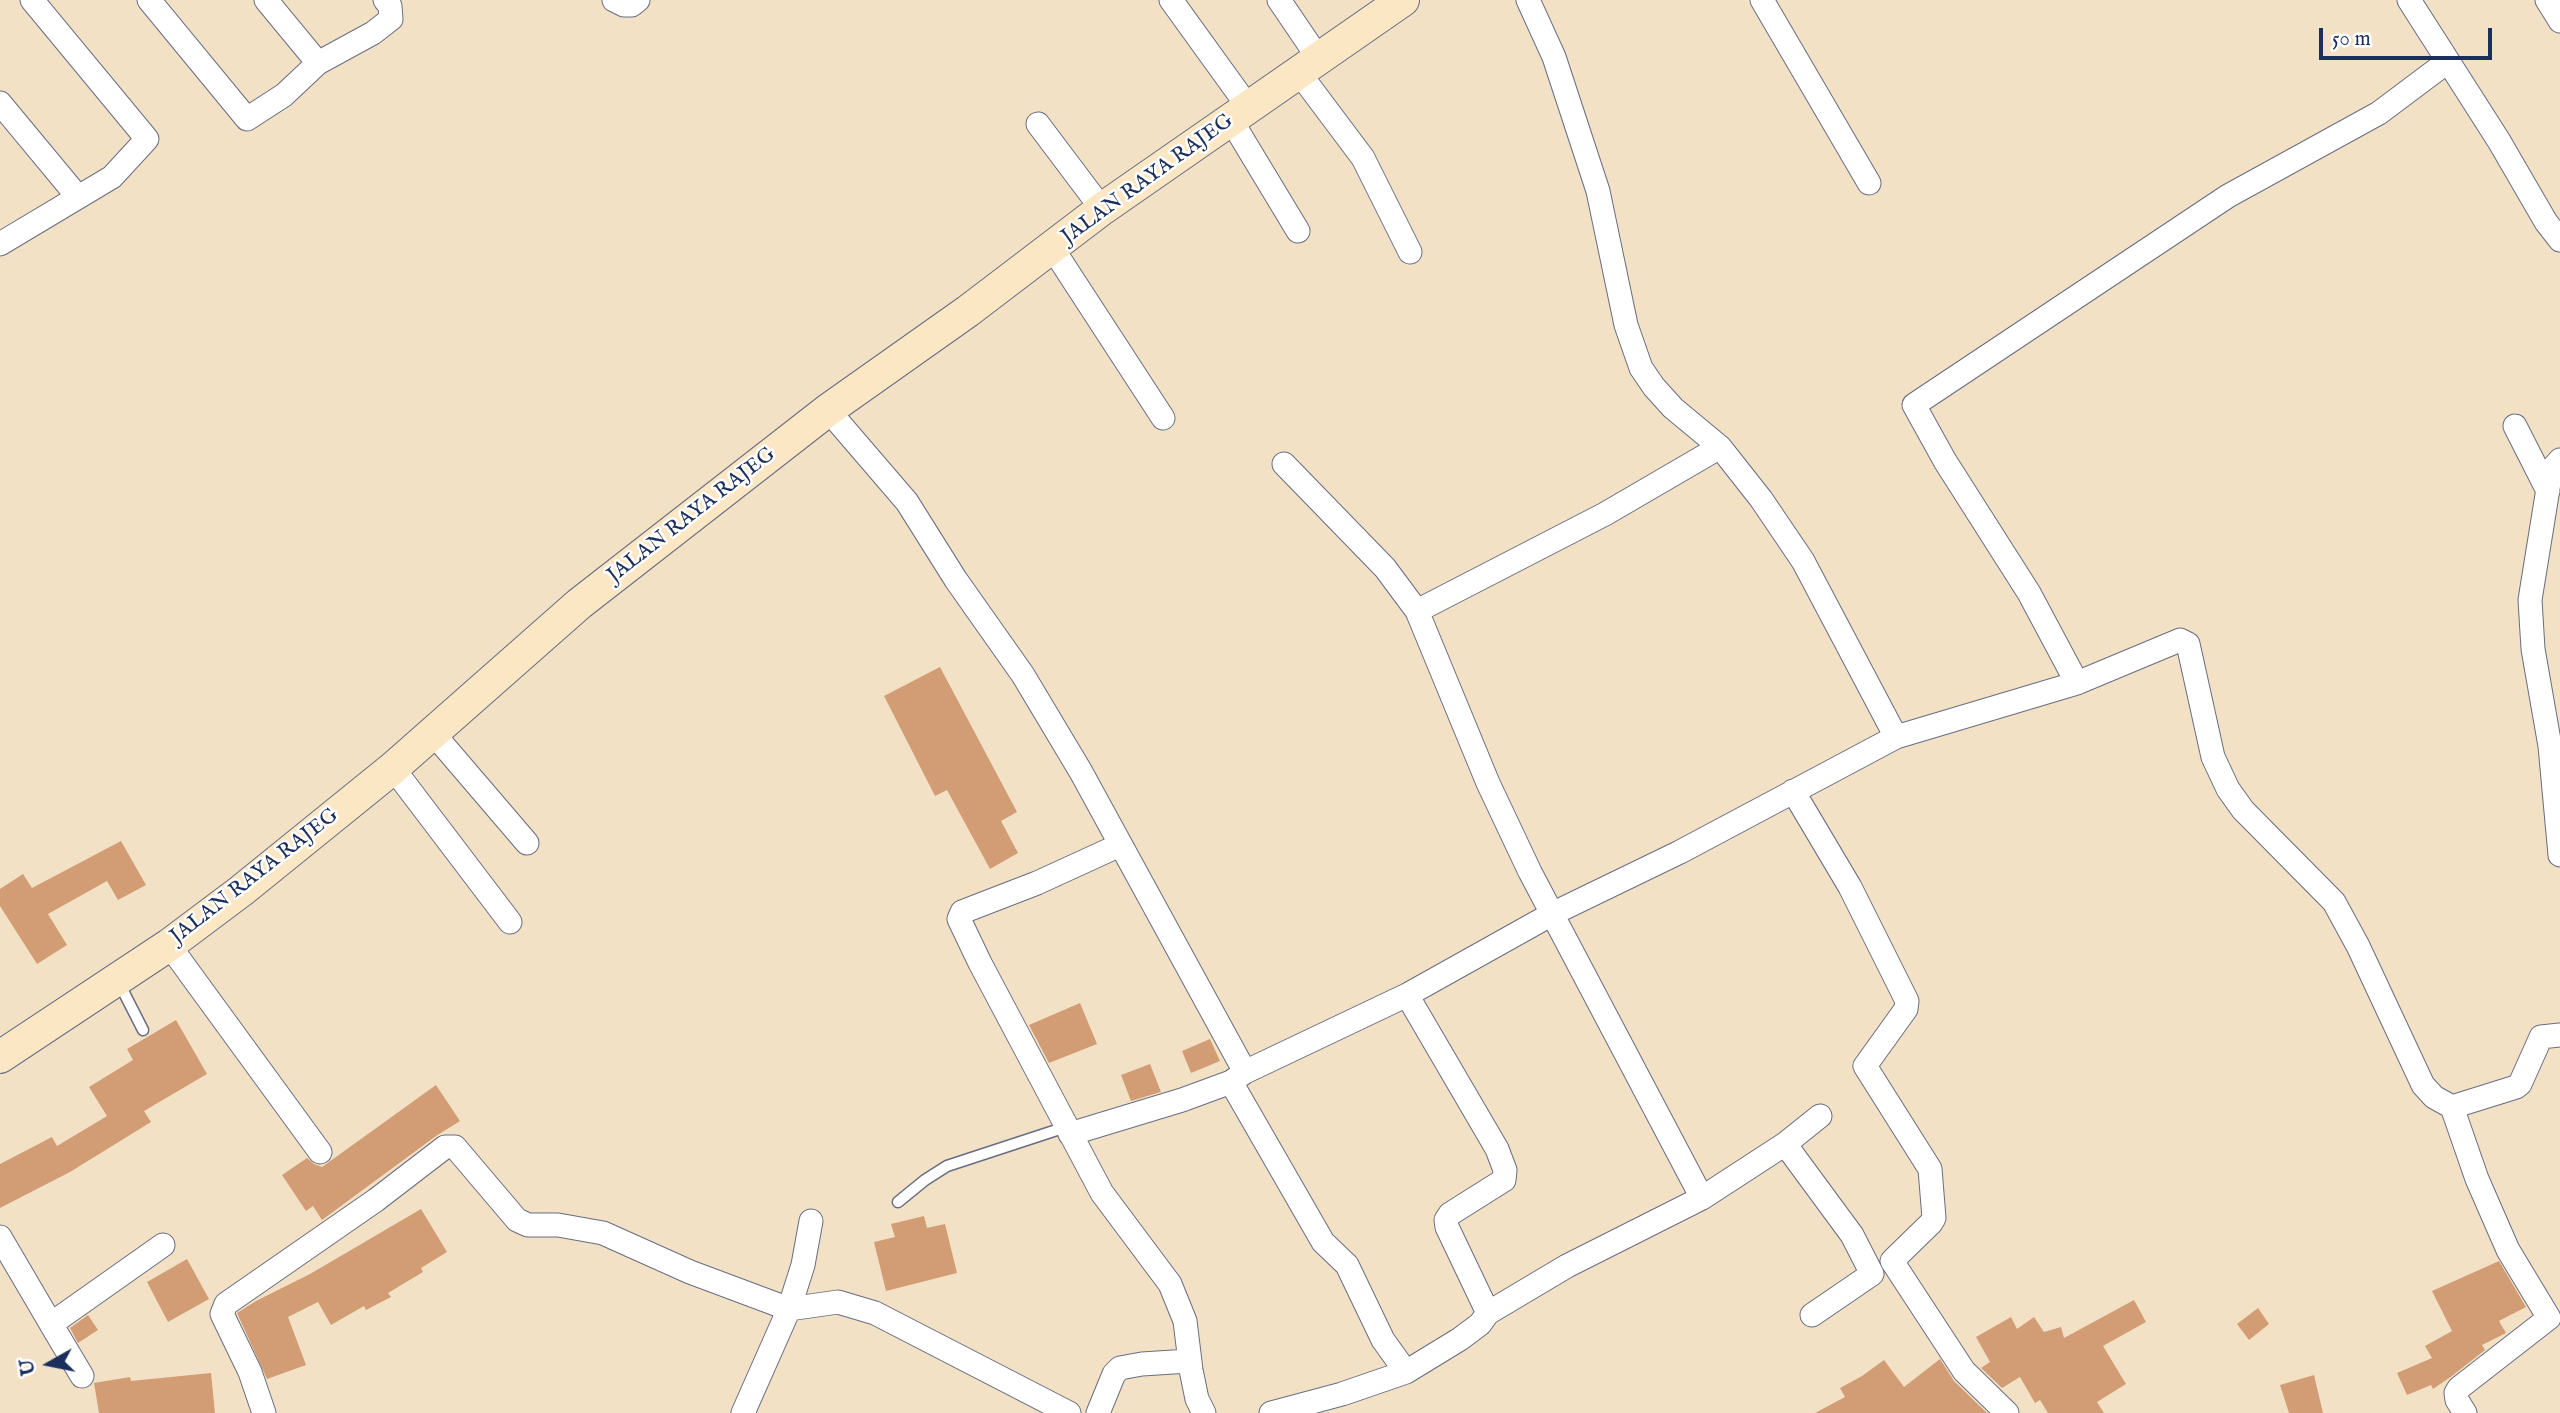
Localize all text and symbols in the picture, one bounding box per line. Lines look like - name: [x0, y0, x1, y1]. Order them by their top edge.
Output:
- scale bar: [2322, 14, 2495, 58]
- text: 50 m: [2332, 26, 2371, 53]
- street label: JALAN RAYA RAJEG: [1057, 109, 1239, 251]
- street label: JALAN RAYA RAJEG: [603, 443, 781, 589]
- street label: JALAN RAYA RAJEG: [166, 804, 344, 950]
- north arrow: [14, 1329, 84, 1399]
- text: U: [15, 1357, 41, 1377]

